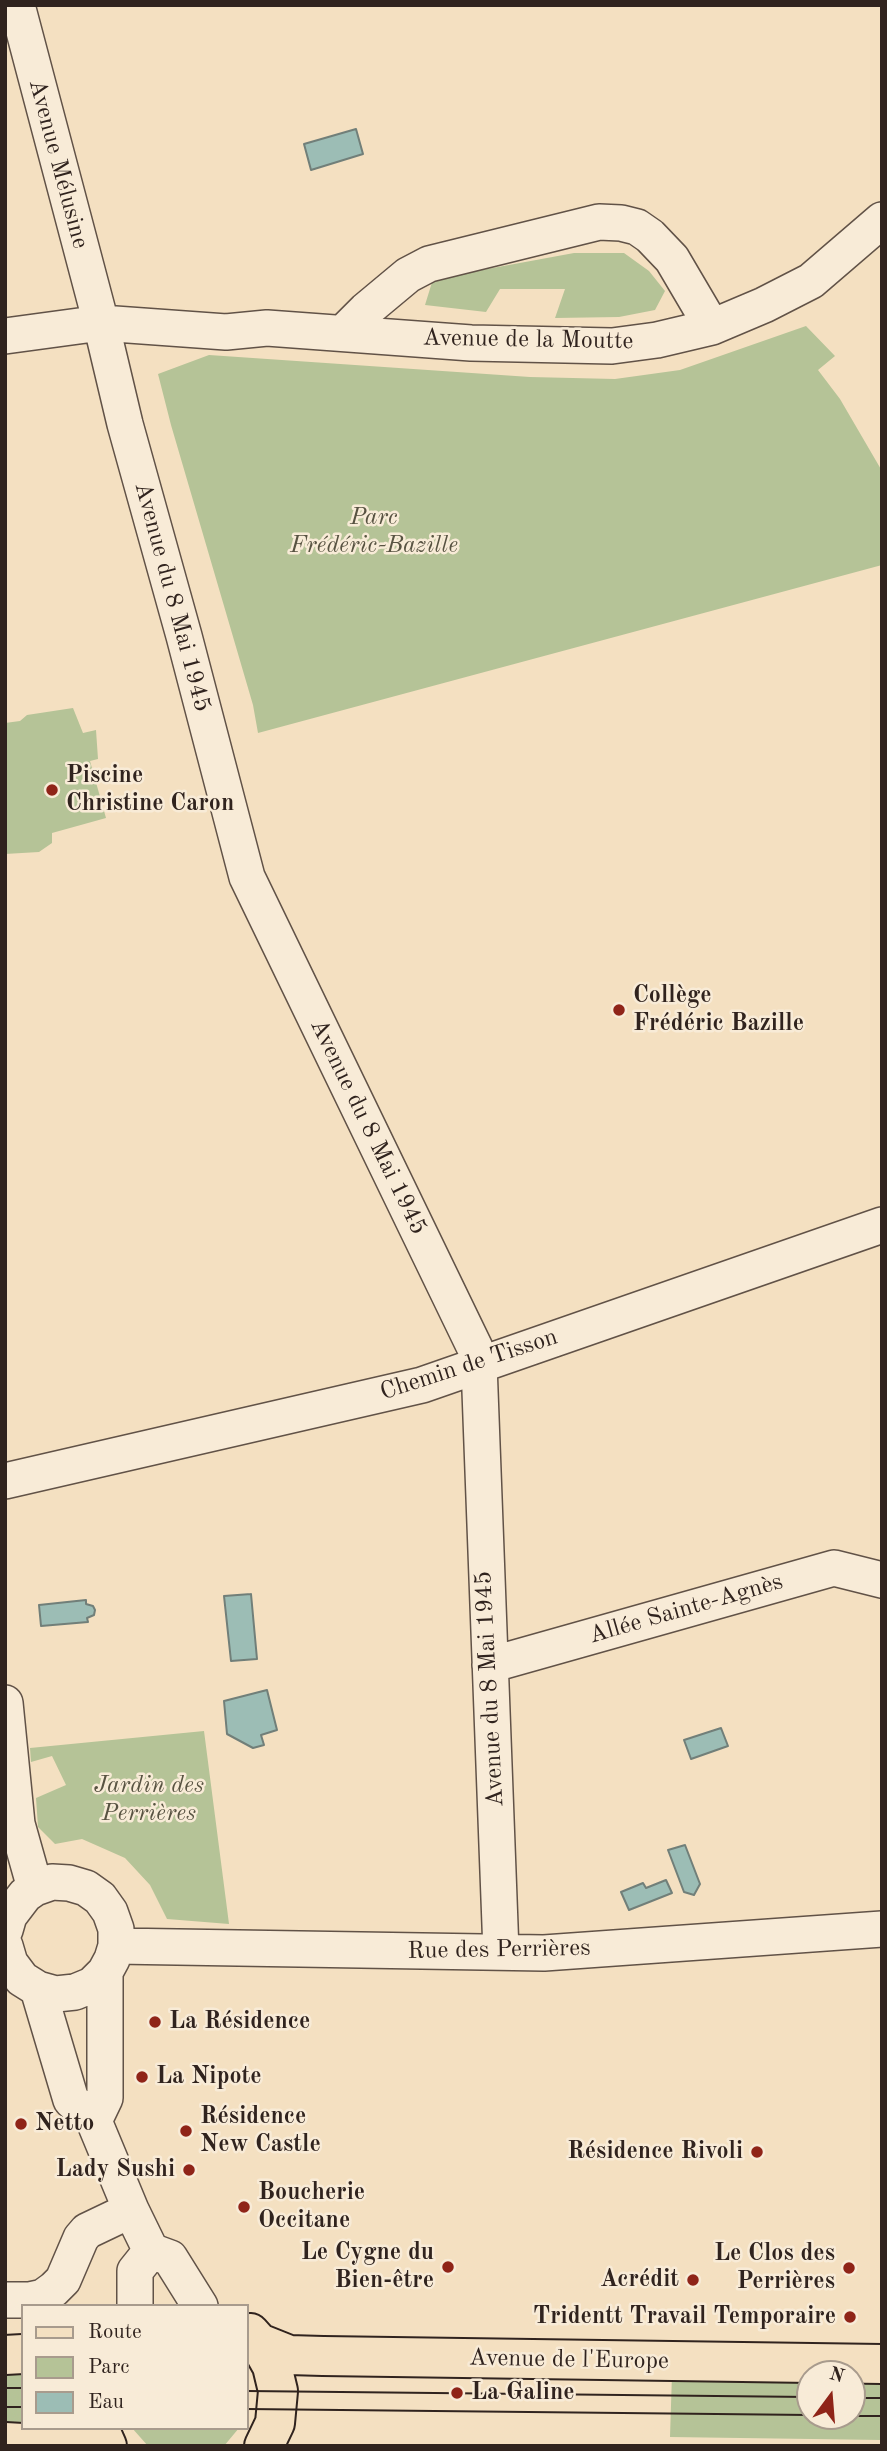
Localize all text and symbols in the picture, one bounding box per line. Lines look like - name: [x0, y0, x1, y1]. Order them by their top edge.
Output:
- street label: Avenue Mélusine: [22, 76, 94, 252]
- street label: Avenue de la Moutte: [422, 324, 634, 356]
- street label: Avenue du 8 Mai 1945: [127, 479, 217, 715]
- park label: Parc Frédéric-Bazille: [290, 504, 458, 560]
- place label: Piscine Christine Caron: [66, 762, 234, 818]
- marker: Piscine Christine Caron: [44, 782, 60, 798]
- place label: Collège Frédéric Bazille: [633, 982, 804, 1038]
- marker: Collège Frédéric Bazille: [611, 1002, 627, 1018]
- street label: Avenue du 8 Mai 1945: [303, 1014, 433, 1240]
- street label: Chemin de Tisson: [377, 1323, 561, 1407]
- street label: Allée Sainte-Agnès: [586, 1568, 786, 1650]
- street label: Avenue du 8 Mai 1945: [469, 1570, 511, 1808]
- park label: Jardin des Perrières: [94, 1772, 204, 1828]
- street label: Rue des Perrières: [407, 1934, 591, 1966]
- place label: La Résidence: [169, 2008, 310, 2036]
- marker: La Résidence: [147, 2014, 163, 2030]
- place label: La Nipote: [156, 2063, 262, 2091]
- marker: La Nipote: [134, 2069, 150, 2085]
- place label: Résidence New Castle: [200, 2103, 321, 2159]
- place label: Netto: [35, 2110, 94, 2138]
- marker: Netto: [13, 2116, 29, 2132]
- marker: Résidence New Castle: [178, 2123, 194, 2139]
- place label: Résidence Rivoli: [567, 2138, 743, 2166]
- marker: Résidence Rivoli: [749, 2144, 765, 2160]
- place label: Lady Sushi: [56, 2156, 175, 2184]
- marker: Lady Sushi: [181, 2162, 197, 2178]
- place label: Boucherie Occitane: [258, 2179, 365, 2235]
- marker: Boucherie Occitane: [236, 2199, 252, 2215]
- place label: Le Cygne du Bien-être: [301, 2239, 434, 2295]
- place label: Le Clos des Perrières: [714, 2240, 835, 2296]
- marker: Le Cygne du Bien-être: [440, 2259, 456, 2275]
- marker: Le Clos des Perrières: [841, 2260, 857, 2276]
- place label: Acrédit: [600, 2266, 679, 2294]
- marker: Acrédit: [685, 2272, 701, 2288]
- place label: Tridentt Travail Temporaire: [533, 2303, 836, 2331]
- legend: [21, 2304, 248, 2430]
- marker: Tridentt Travail Temporaire: [842, 2309, 858, 2325]
- text: Route: [88, 2322, 142, 2343]
- street label: Avenue de l'Europe: [469, 2344, 669, 2376]
- text: Parc: [88, 2357, 130, 2378]
- north arrow: [796, 2360, 866, 2430]
- text: N: [827, 2365, 846, 2387]
- place label: La Galine: [471, 2379, 575, 2407]
- marker: La Galine: [449, 2385, 465, 2401]
- text: Eau: [88, 2392, 124, 2413]

